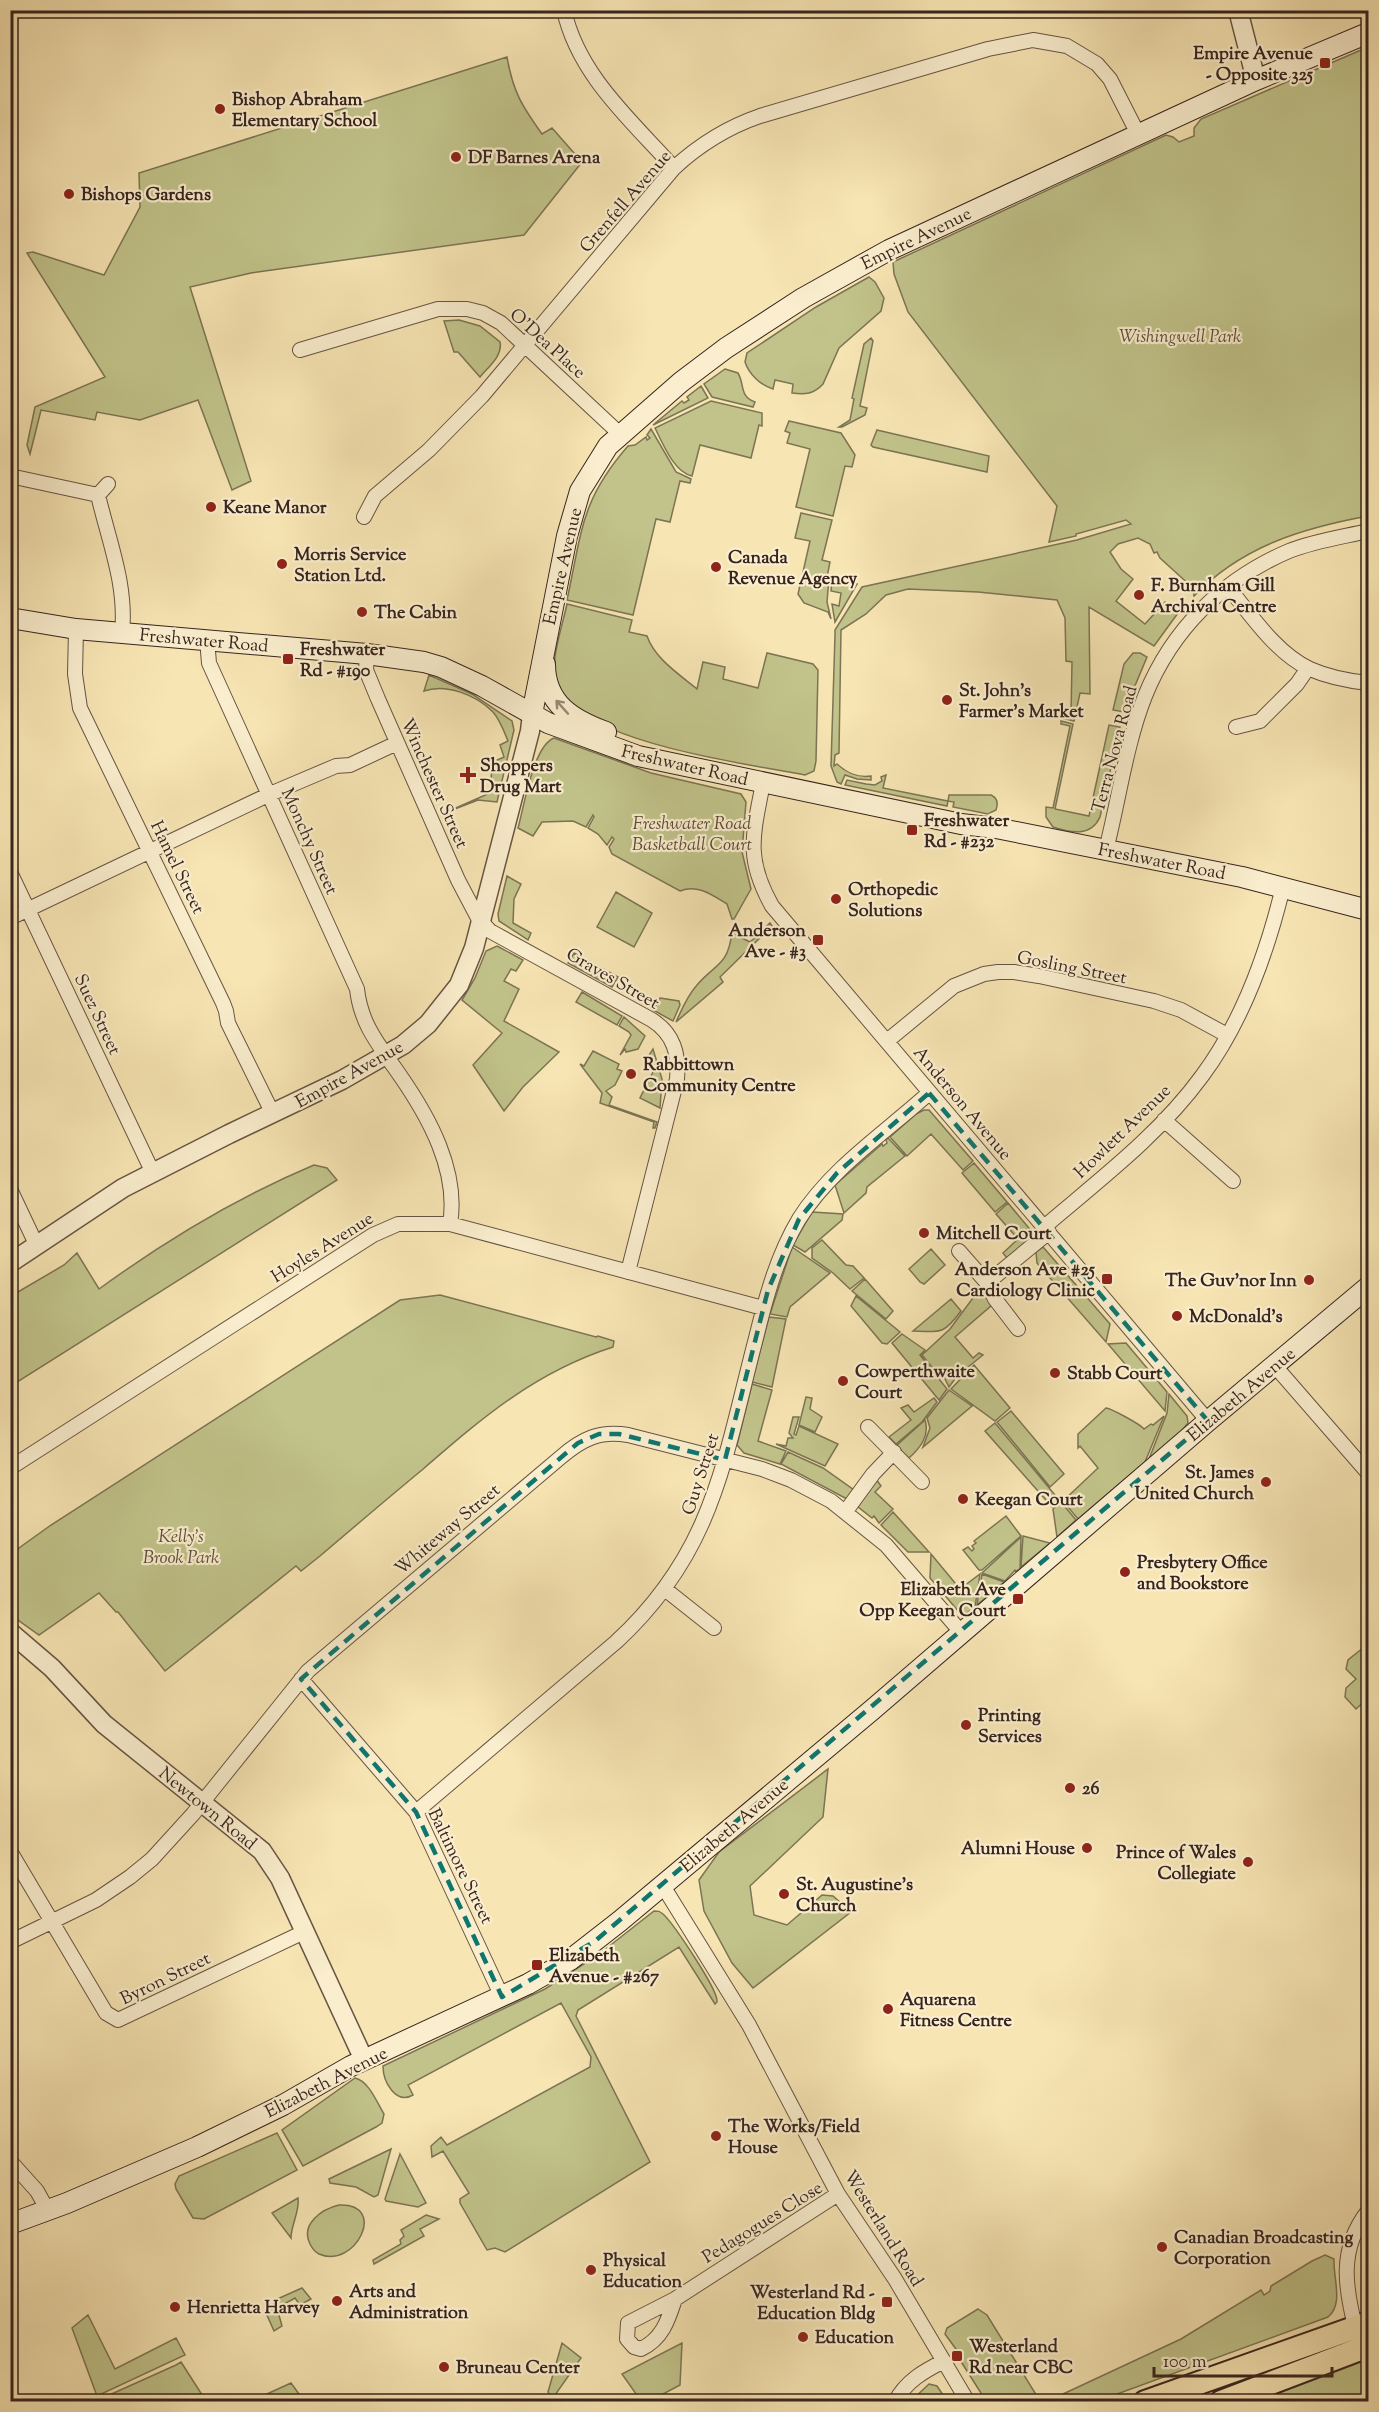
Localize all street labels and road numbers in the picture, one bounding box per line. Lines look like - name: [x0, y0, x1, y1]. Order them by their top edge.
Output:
- street label: Grenfell Avenue: [574, 145, 679, 259]
- street label: Empire Avenue: [857, 202, 976, 278]
- street label: O'Dea Place: [503, 303, 591, 386]
- street label: Empire Avenue: [538, 505, 590, 628]
- street label: Freshwater Road: [138, 623, 269, 661]
- street label: Terra Nova Road: [1086, 683, 1145, 816]
- street label: Winchester Street: [393, 715, 474, 853]
- street label: Freshwater Road: [619, 740, 751, 794]
- street label: Monchy Street: [273, 784, 343, 899]
- street label: Hamel Street: [142, 817, 210, 919]
- street label: Freshwater Road: [1096, 838, 1228, 888]
- street label: Graves Street: [560, 942, 664, 1017]
- street label: Gosling Street: [1014, 946, 1129, 992]
- street label: Suez Street: [66, 970, 126, 1060]
- street label: Empire Avenue: [291, 1035, 409, 1116]
- street label: Anderson Avenue: [906, 1042, 1017, 1167]
- street label: Howlett Avenue: [1069, 1079, 1178, 1186]
- street label: Hoyles Avenue: [267, 1207, 379, 1291]
- street label: Elizabeth Avenue: [1182, 1342, 1302, 1449]
- street label: Guy Street: [677, 1430, 727, 1519]
- street label: Whiteway Street: [390, 1479, 507, 1582]
- street label: Newtown Road: [152, 1762, 261, 1857]
- street label: Elizabeth Avenue: [675, 1773, 795, 1880]
- street label: Baltimore Street: [420, 1805, 498, 1929]
- street label: Byron Street: [116, 1947, 216, 2013]
- street label: Elizabeth Avenue: [261, 2042, 393, 2126]
- street label: Westerland Road: [836, 2166, 929, 2292]
- street label: Pedagogues Close: [698, 2176, 828, 2271]

